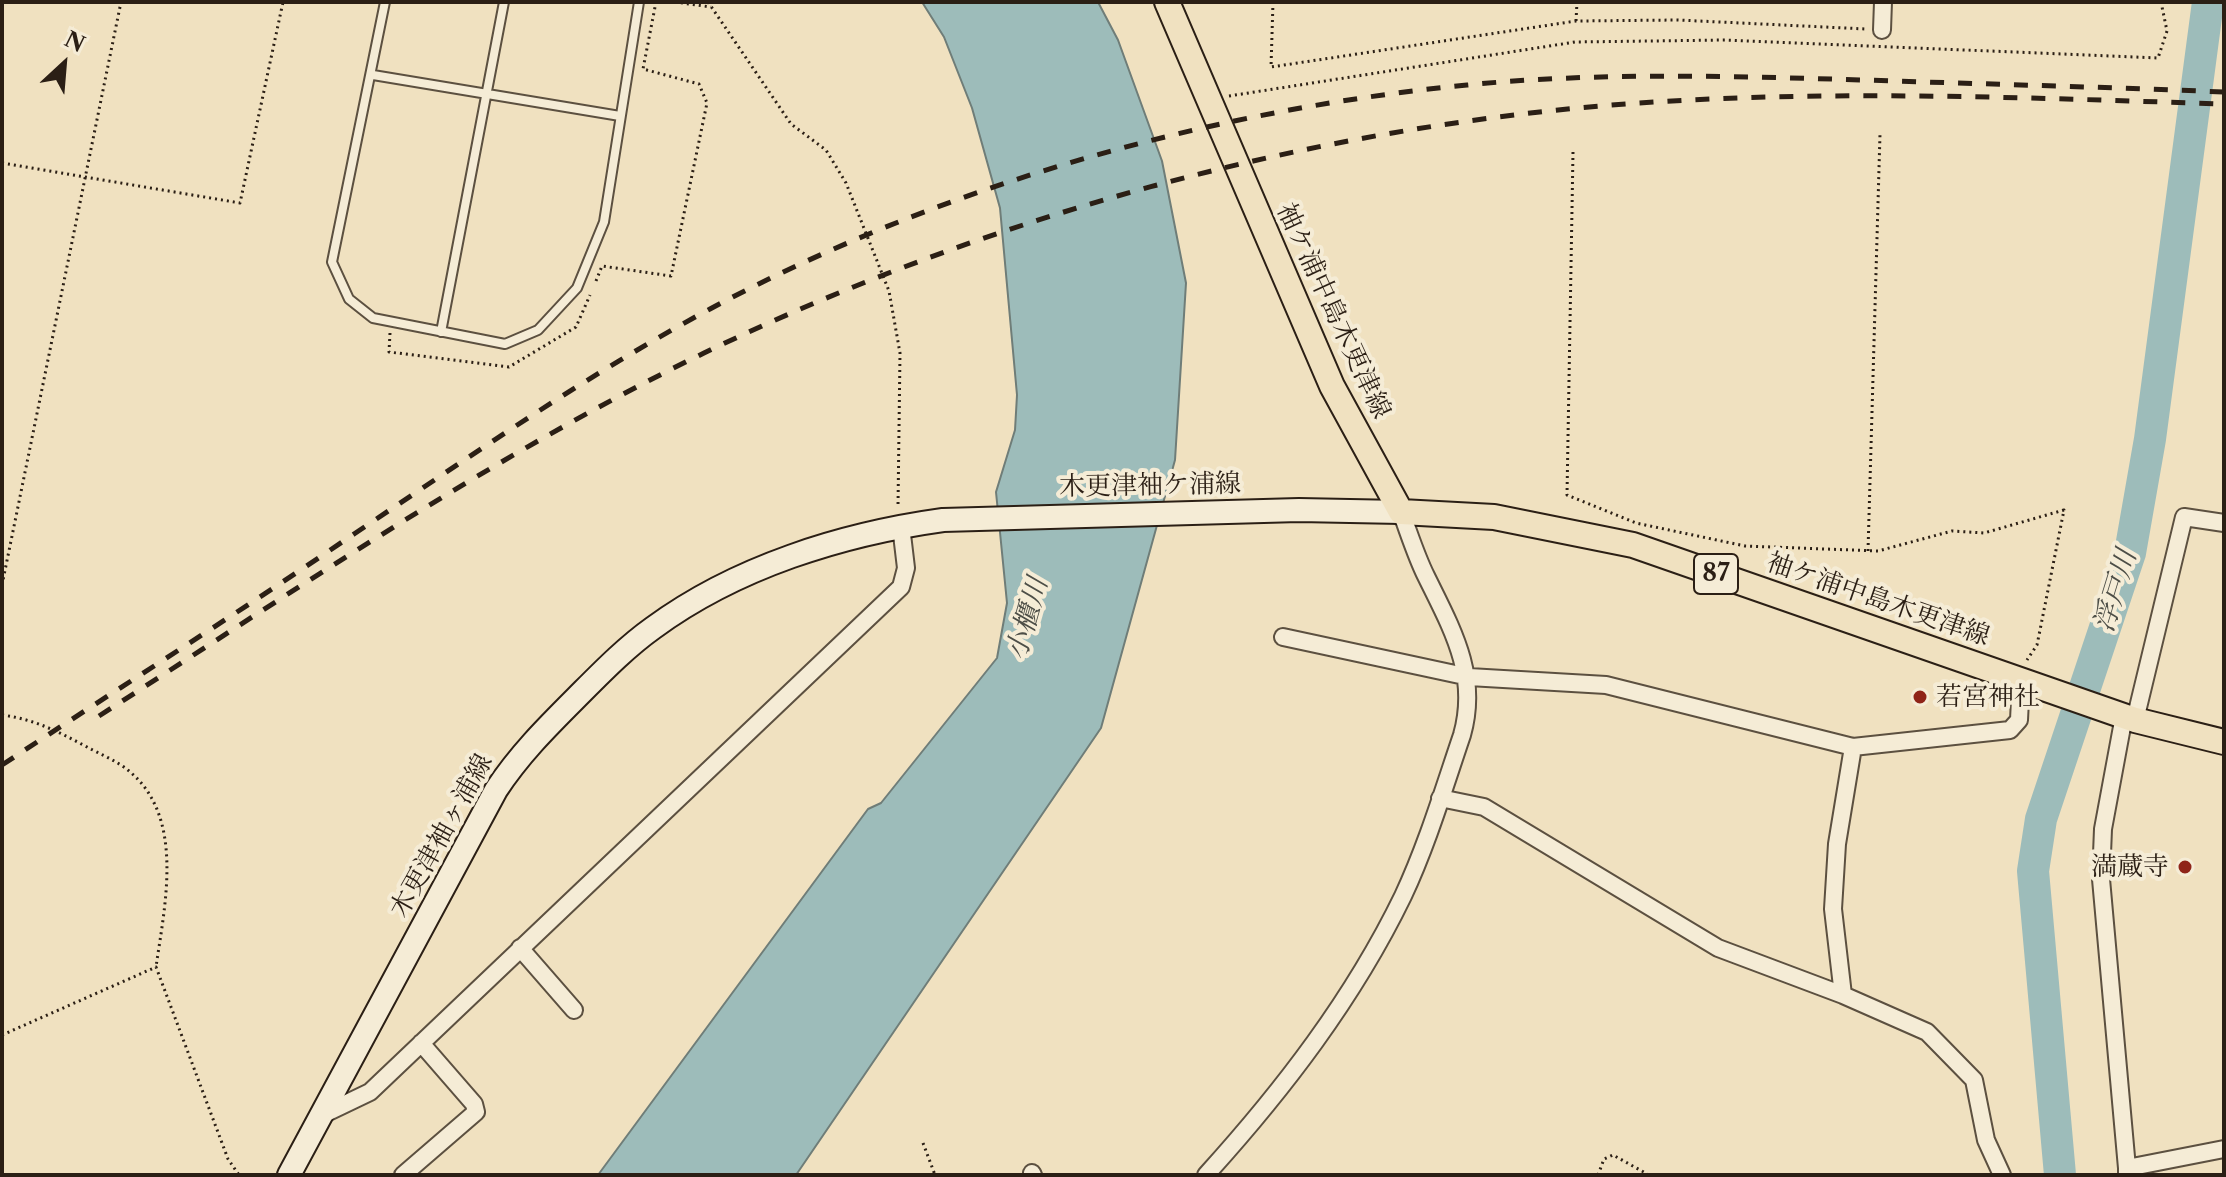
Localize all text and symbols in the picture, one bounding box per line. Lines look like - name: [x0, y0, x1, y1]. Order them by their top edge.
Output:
- north arrow: [24, 24, 104, 104]
- text: N: [60, 26, 89, 58]
- street label: 袖ケ浦中島木更津線: [1269, 198, 1397, 424]
- street label: 木更津袖ケ浦線: [1059, 469, 1241, 503]
- water label: 浮戸川: [2088, 546, 2144, 636]
- street label: 袖ケ浦中島木更津線: [1762, 547, 1994, 653]
- road number: 87: [1694, 554, 1738, 594]
- water label: 小櫃川: [1000, 574, 1056, 664]
- place label: 若宮神社: [1936, 681, 2040, 713]
- marker: 若宮神社: [1911, 688, 1929, 706]
- street label: 木更津袖ヶ浦線: [384, 749, 500, 923]
- place label: 満蔵寺: [2091, 851, 2169, 883]
- marker: 満蔵寺: [2176, 858, 2194, 876]

